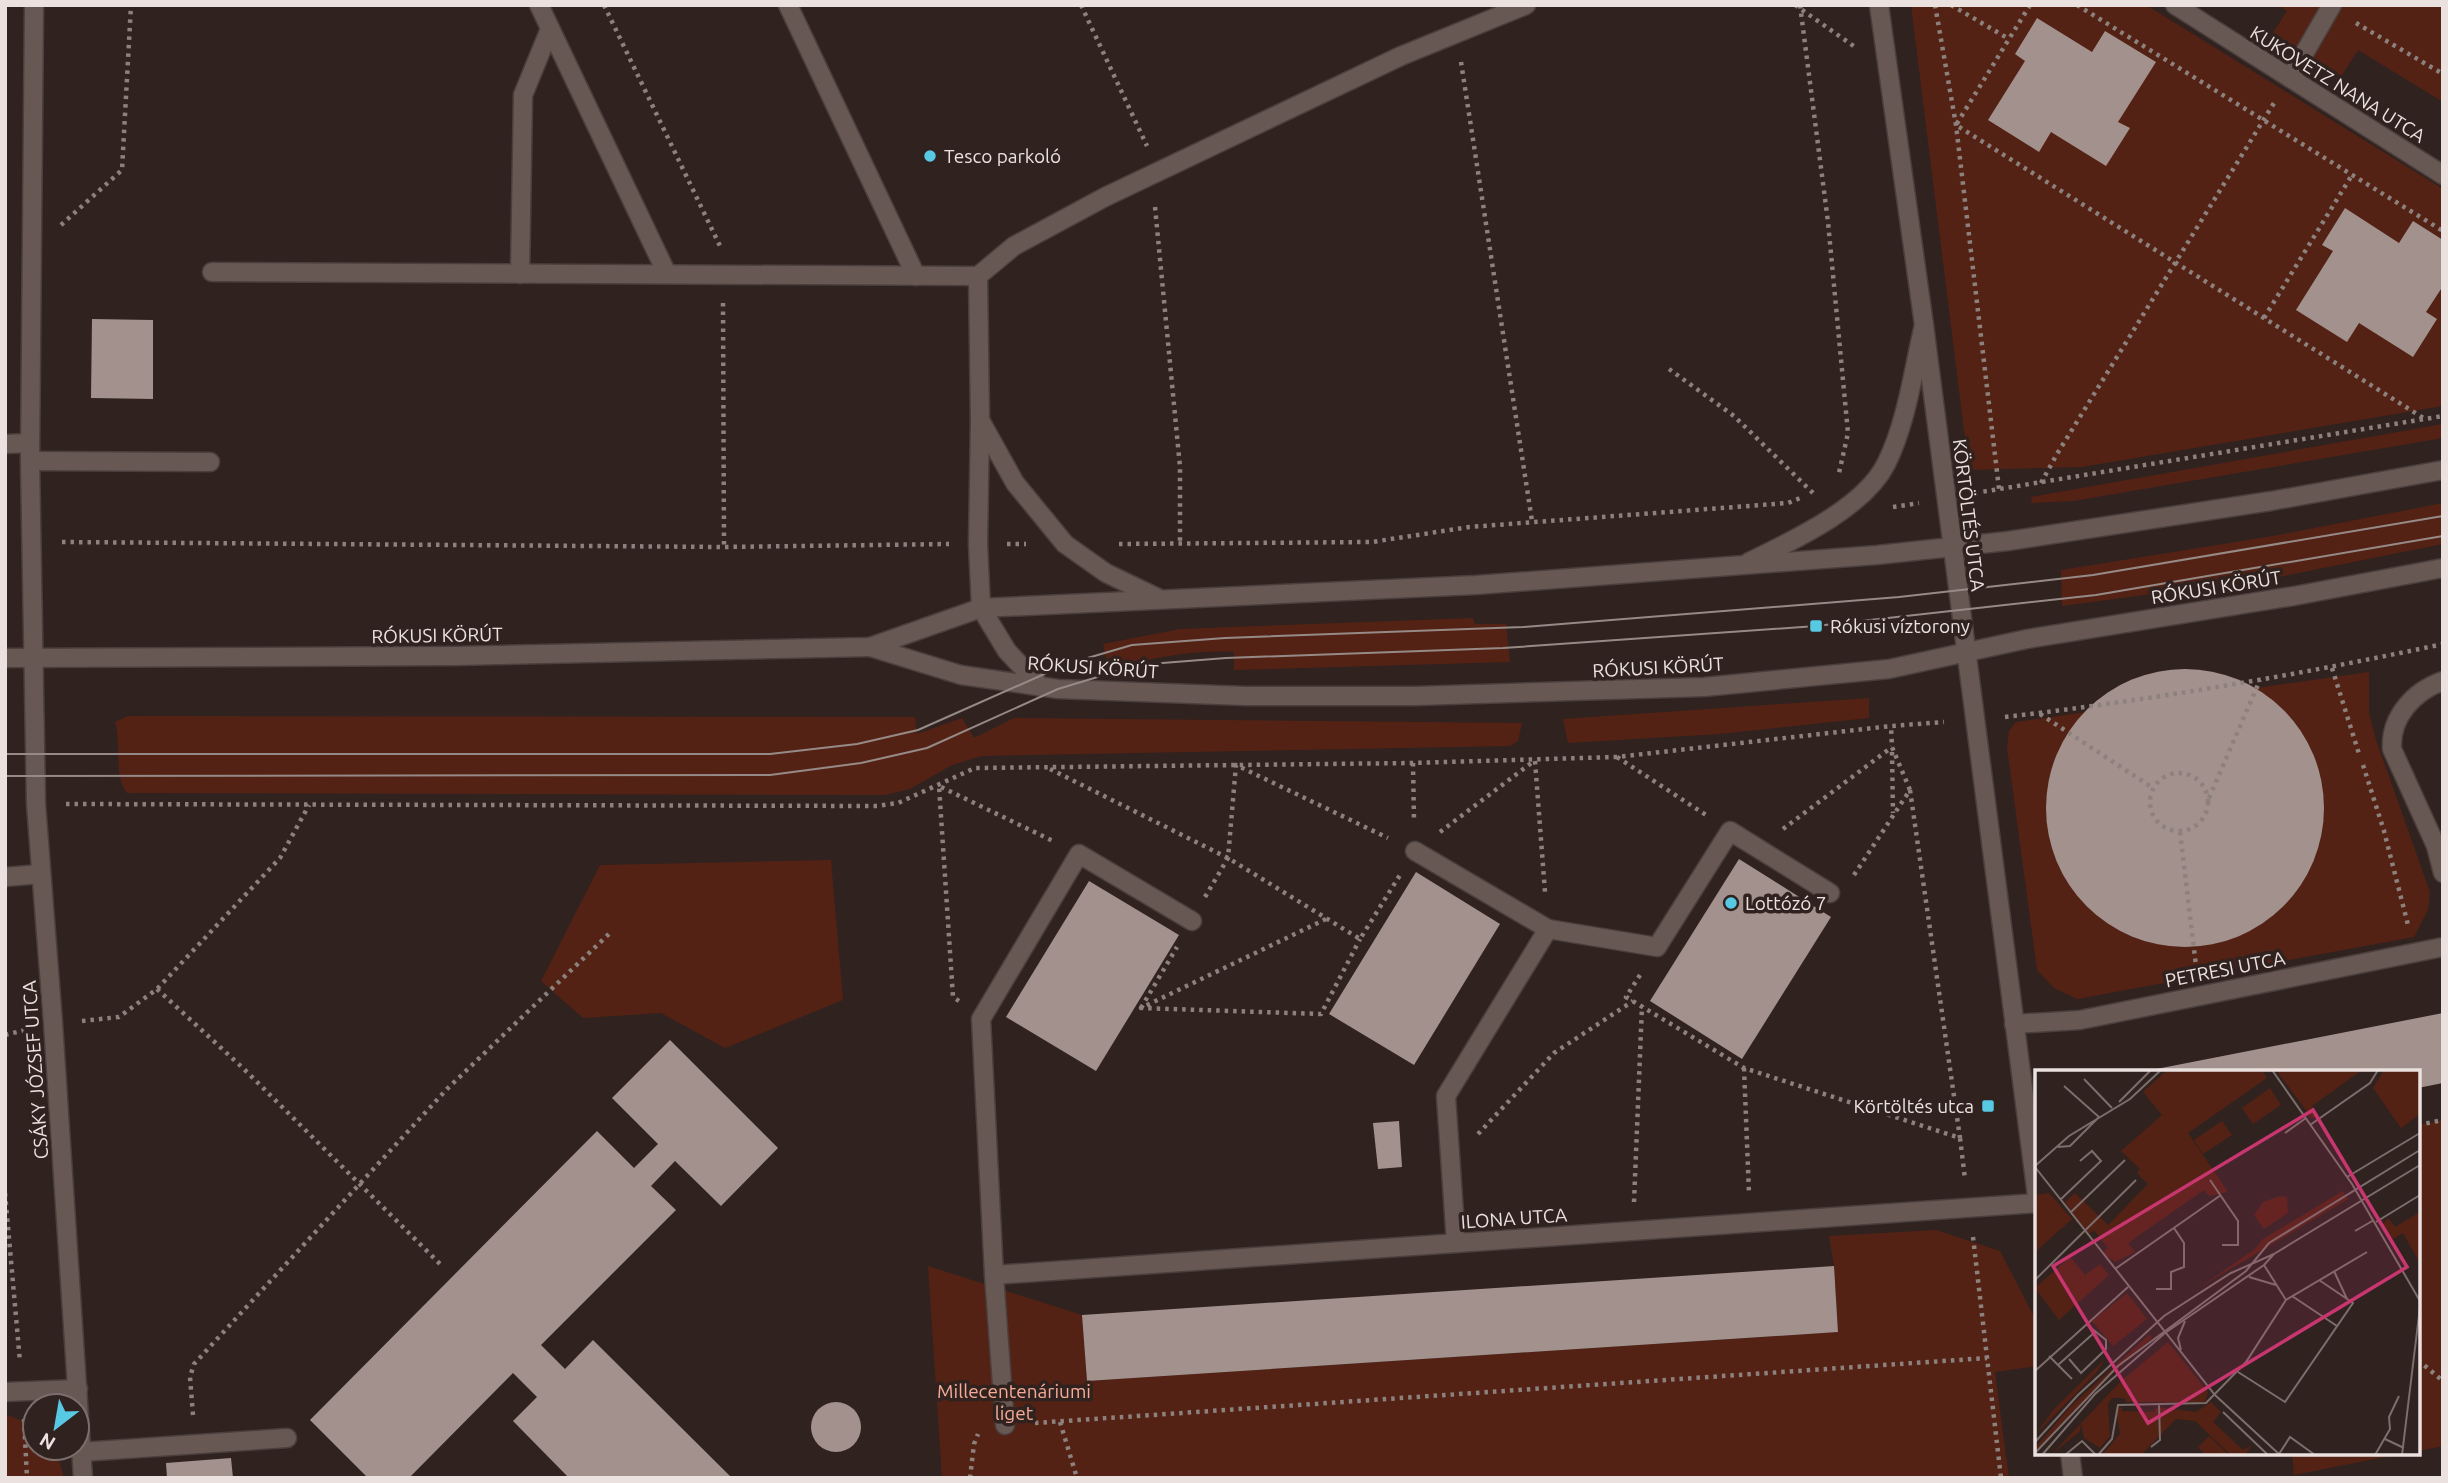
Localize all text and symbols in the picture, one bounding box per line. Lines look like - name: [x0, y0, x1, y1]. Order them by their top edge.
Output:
- street label: KUKOVETZ NANA UTCA: [2246, 21, 2430, 147]
- place label: Tesco parkoló: [944, 145, 1061, 167]
- marker: Tesco parkoló: [922, 148, 938, 164]
- street label: KÖRTÖLTÉS UTCA: [1949, 437, 1989, 593]
- street label: RÓKUSI KÖRÚT: [2149, 566, 2283, 608]
- place label: Rókusi víztorony: [1830, 615, 1970, 637]
- marker: Rókusi víztorony: [1808, 618, 1824, 634]
- street label: RÓKUSI KÖRÚT: [371, 623, 503, 647]
- street label: RÓKUSI KÖRÚT: [1027, 651, 1160, 683]
- street label: RÓKUSI KÖRÚT: [1592, 653, 1725, 681]
- place label: Lottózó 7: [1745, 892, 1826, 914]
- marker: Lottózó 7: [1723, 895, 1739, 911]
- street label: PETRESI UTCA: [2163, 946, 2288, 991]
- street label: CSÁKY JÓZSEF UTCA: [18, 979, 52, 1160]
- inset map: [2035, 1070, 2420, 1455]
- place label: Körtöltés utca: [1854, 1095, 1974, 1117]
- marker: Körtöltés utca: [1980, 1098, 1996, 1114]
- street label: ILONA UTCA: [1460, 1203, 1569, 1233]
- park label: Millecentenáriumi liget: [937, 1380, 1091, 1424]
- north arrow: [21, 1392, 91, 1462]
- text: N: [35, 1428, 59, 1455]

